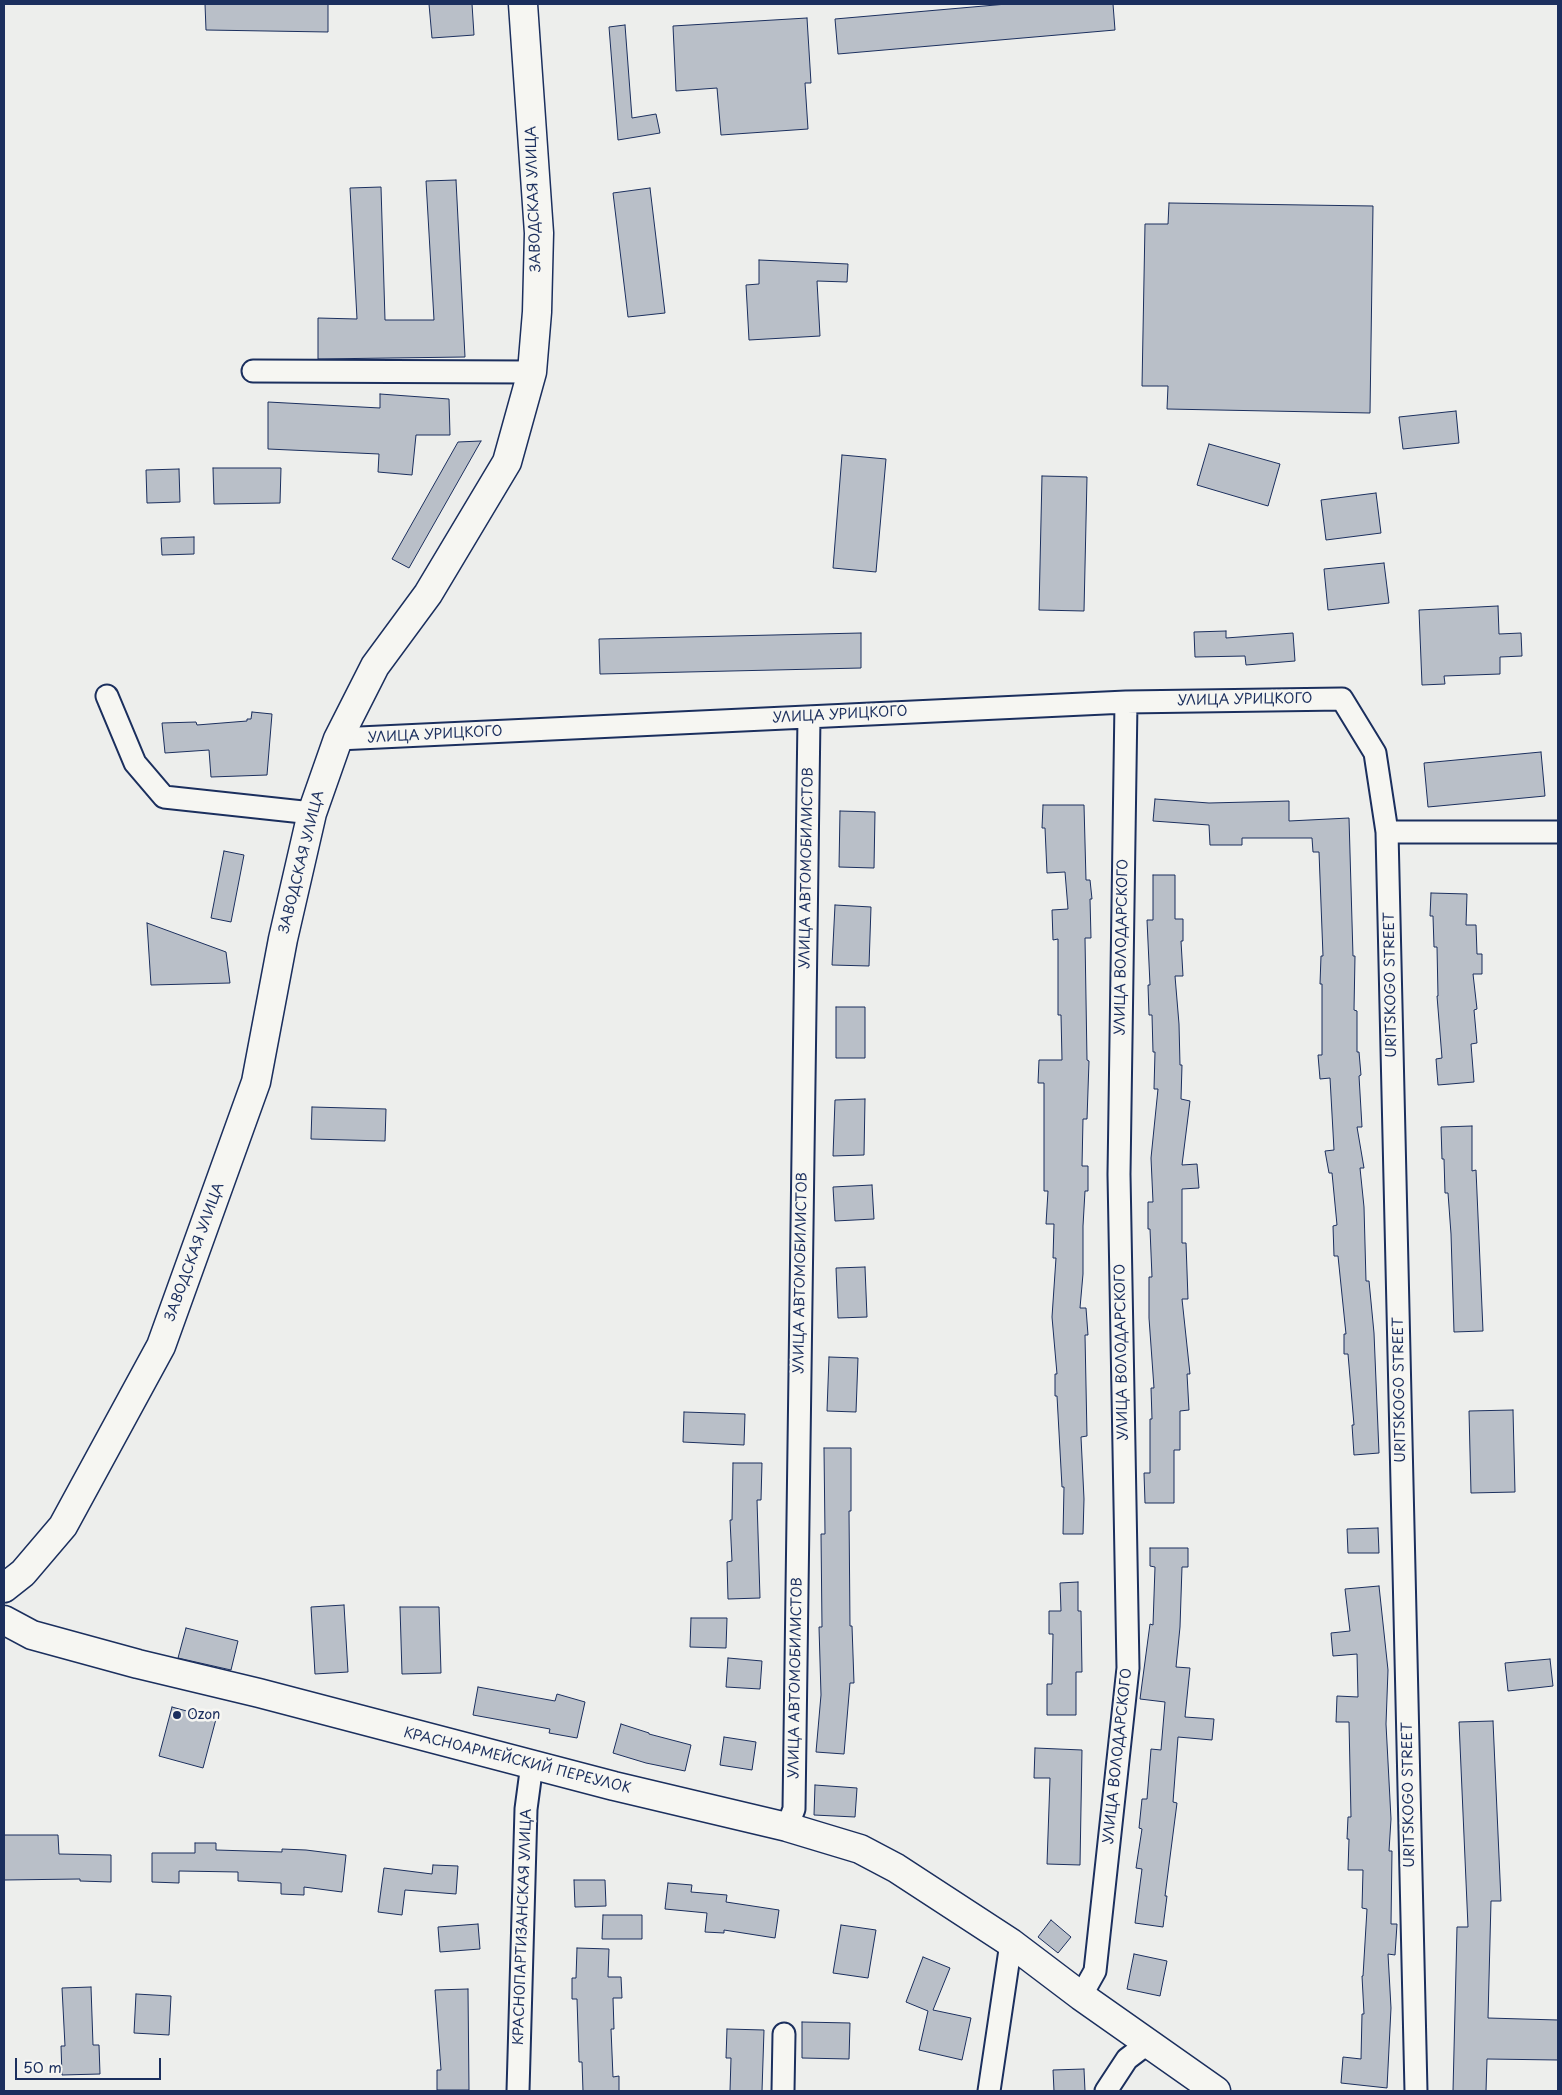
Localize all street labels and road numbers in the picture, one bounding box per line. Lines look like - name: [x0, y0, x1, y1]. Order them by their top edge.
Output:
- street label: ЗАВОДСКАЯ УЛИЦА: [523, 126, 545, 272]
- street label: УЛИЦА УРИЦКОГО: [1177, 690, 1313, 710]
- street label: УЛИЦА УРИЦКОГО: [772, 703, 908, 727]
- street label: УЛИЦА УРИЦКОГО: [367, 723, 503, 747]
- street label: УЛИЦА АВТОМОБИЛИСТОВ: [797, 767, 817, 969]
- street label: ЗАВОДСКАЯ УЛИЦА: [276, 789, 328, 935]
- street label: УЛИЦА ВОЛОДАРСКОГО: [1112, 859, 1132, 1035]
- street label: URITSKOGO STREET: [1381, 912, 1401, 1058]
- street label: УЛИЦА АВТОМОБИЛИСТОВ: [791, 1172, 811, 1374]
- street label: ЗАВОДСКАЯ УЛИЦА: [162, 1180, 228, 1324]
- street label: УЛИЦА ВОЛОДАРСКОГО: [1112, 1264, 1132, 1440]
- street label: URITSKOGO STREET: [1390, 1317, 1410, 1463]
- street label: УЛИЦА АВТОМОБИЛИСТОВ: [786, 1577, 806, 1779]
- street label: УЛИЦА ВОЛОДАРСКОГО: [1100, 1667, 1136, 1845]
- street label: URITSKOGO STREET: [1399, 1722, 1419, 1868]
- street label: КРАСНОАРМЕЙСКИЙ ПЕРЕУЛОК: [402, 1725, 632, 1797]
- street label: КРАСНОПАРТИЗАНСКАЯ УЛИЦА: [510, 1808, 536, 2046]

